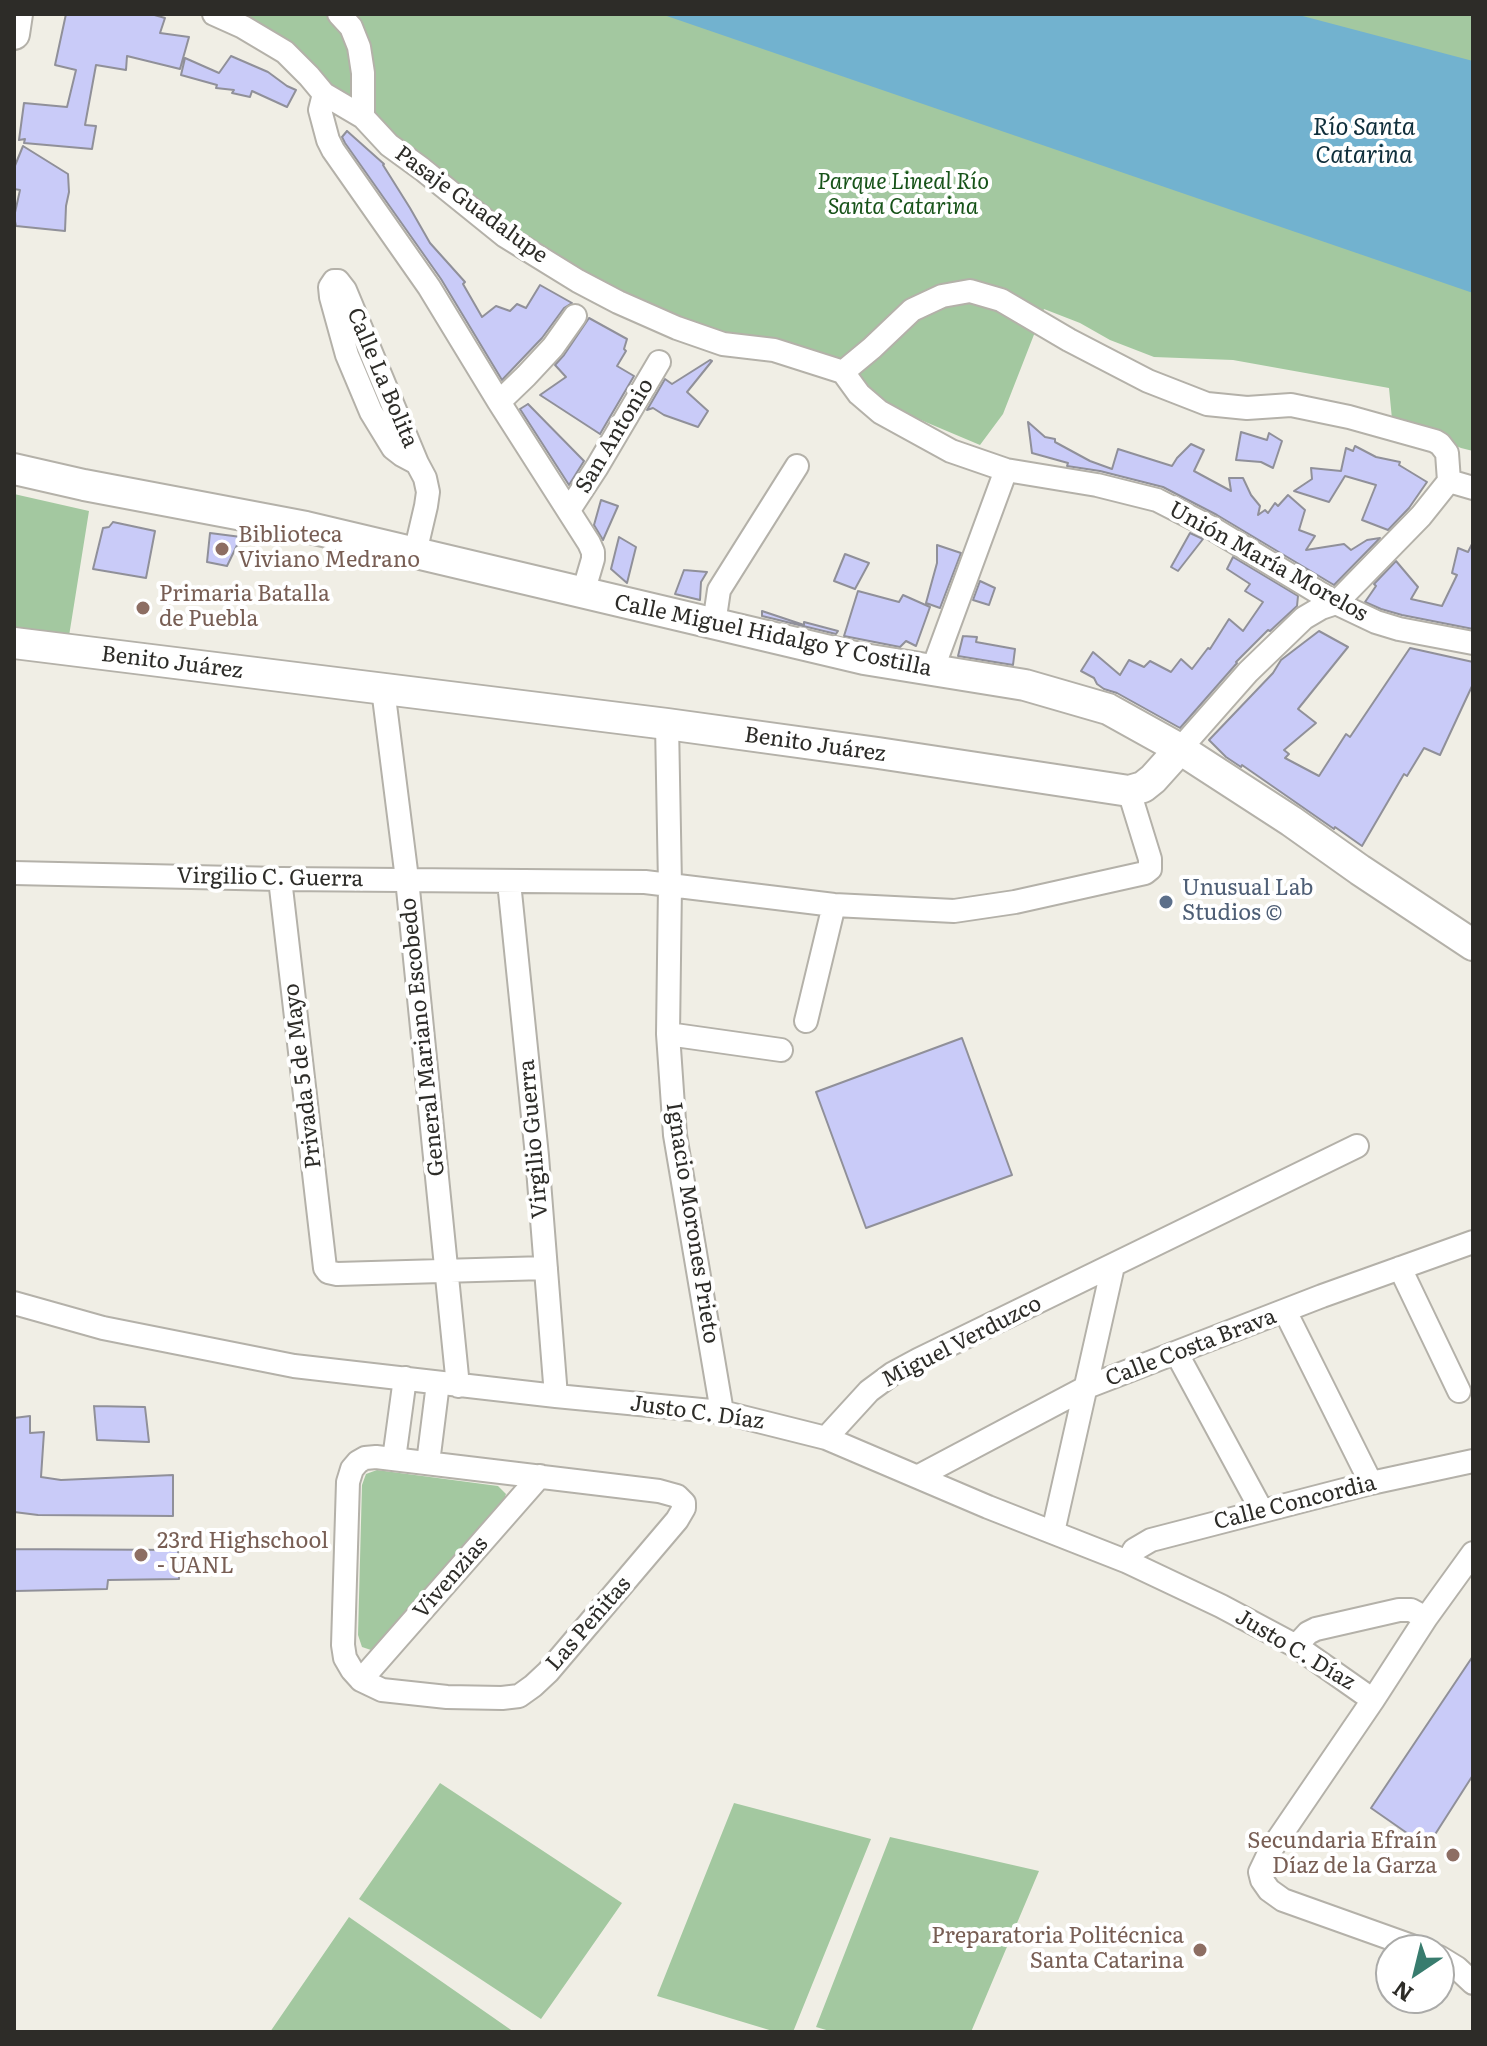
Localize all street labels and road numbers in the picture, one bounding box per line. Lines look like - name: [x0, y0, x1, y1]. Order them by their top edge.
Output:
- street label: Pasaje Guadalupe: [389, 141, 553, 269]
- street label: Calle La Bolita: [341, 304, 423, 452]
- street label: San Antonio: [570, 374, 660, 498]
- street label: Unión María Morelos: [1164, 496, 1372, 628]
- street label: Calle Miguel Hidalgo Y Costilla: [612, 589, 934, 683]
- street label: Benito Juárez: [100, 641, 244, 685]
- street label: Benito Juárez: [743, 722, 887, 768]
- street label: Virgilio C. Guerra: [176, 863, 364, 893]
- street label: General Mariano Escobedo: [395, 897, 451, 1177]
- street label: Privada 5 de Mayo: [279, 982, 327, 1170]
- street label: Virgilio Guerra: [514, 1058, 554, 1220]
- street label: Ignacio Morones Prieto: [660, 1100, 724, 1346]
- street label: Miguel Verduzco: [878, 1290, 1046, 1394]
- street label: Calle Costa Brava: [1102, 1303, 1280, 1393]
- street label: Justo C. Díaz: [628, 1391, 766, 1435]
- street label: Calle Concordia: [1211, 1470, 1379, 1536]
- street label: Vivenzias: [408, 1531, 494, 1625]
- street label: Las Peñitas: [541, 1572, 637, 1676]
- street label: Justo C. Díaz: [1230, 1604, 1360, 1696]

